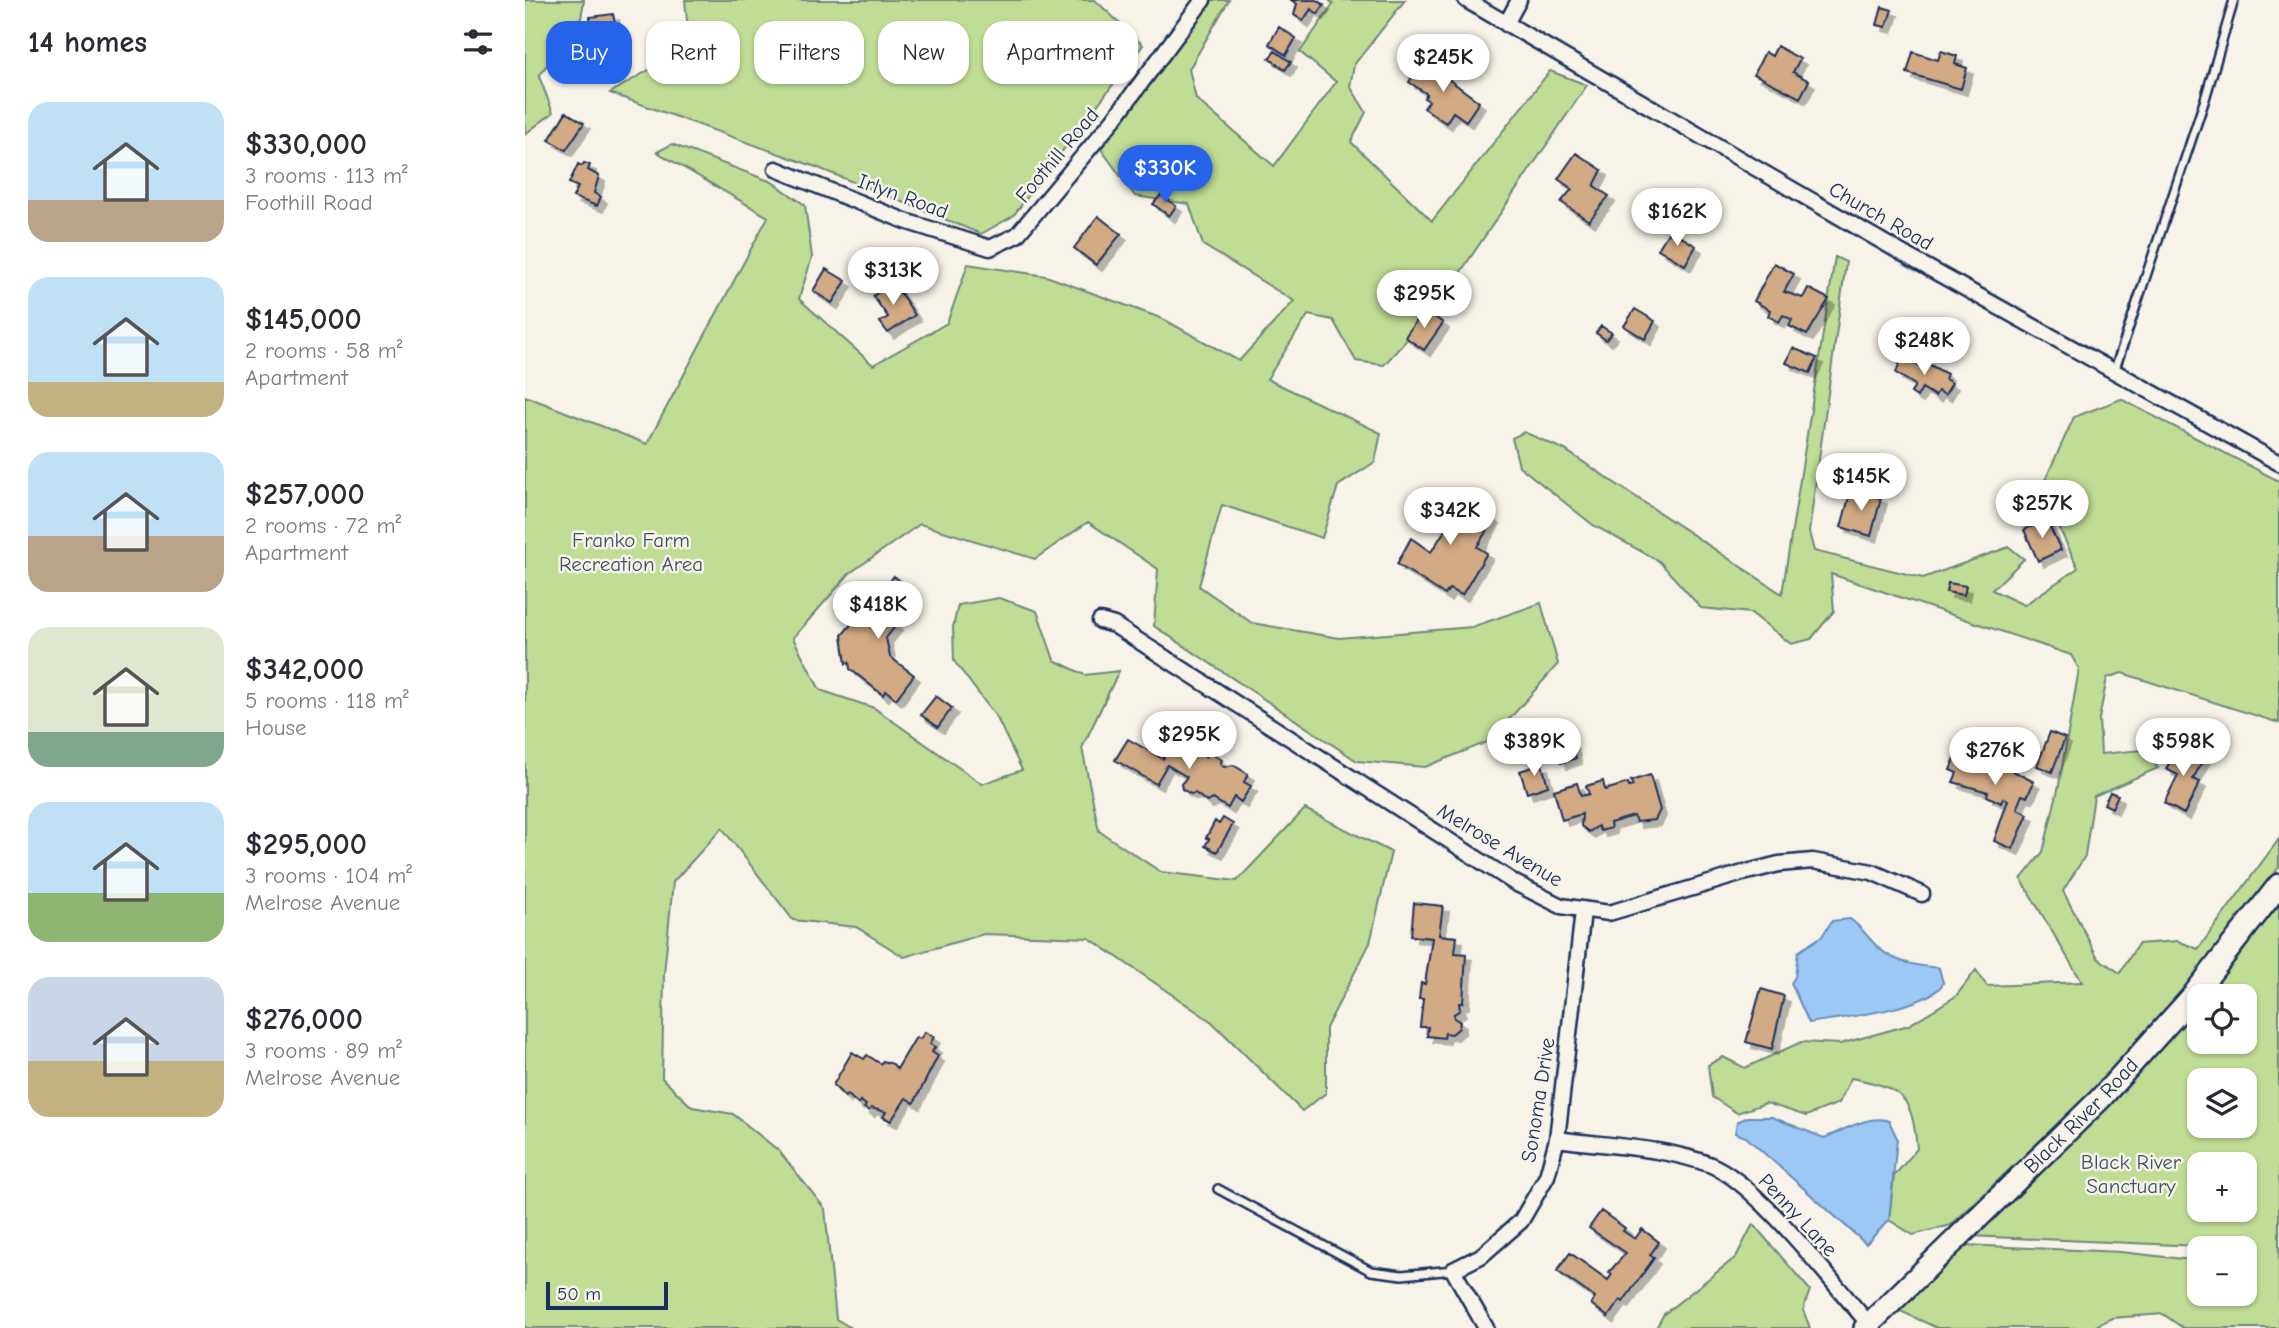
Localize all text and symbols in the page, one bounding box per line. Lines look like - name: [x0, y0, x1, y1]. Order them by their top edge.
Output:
- chip: Buy: [546, 21, 632, 84]
- chip: Rent: [646, 21, 740, 84]
- chip: Filters: [754, 21, 864, 84]
- chip: New: [878, 21, 969, 84]
- chip: Apartment: [983, 21, 1138, 84]
- icon: filters: [459, 23, 497, 61]
- text: 14 homes: [28, 25, 147, 60]
- pin: $245K: [1394, 34, 1492, 94]
- text: $245K: [1413, 43, 1473, 70]
- street label: Foothill Road: [1010, 103, 1104, 207]
- text: $330,000: [245, 127, 367, 162]
- icon: home: [84, 130, 168, 214]
- pin: $330K: [1116, 146, 1214, 205]
- text: $330K: [1134, 154, 1196, 181]
- text: 3 rooms · 113 m²: [245, 162, 408, 189]
- street label: Irlyn Road: [854, 169, 952, 223]
- street label: Church Road: [1825, 177, 1937, 255]
- pin: $162K: [1628, 188, 1726, 248]
- text: Foothill Road: [245, 189, 373, 216]
- text: $162K: [1647, 197, 1707, 224]
- pin: $313K: [844, 247, 942, 307]
- text: $313K: [864, 256, 922, 283]
- pin: $295K: [1375, 270, 1473, 330]
- text: $295K: [1393, 279, 1455, 306]
- text: $145,000: [245, 302, 362, 337]
- icon: home: [84, 305, 168, 389]
- pin: $248K: [1875, 318, 1973, 377]
- text: $248K: [1894, 326, 1954, 353]
- text: 2 rooms · 58 m²: [245, 337, 403, 364]
- text: Apartment: [245, 364, 348, 391]
- pin: $145K: [1812, 454, 1910, 513]
- text: $145K: [1832, 462, 1890, 489]
- text: $257,000: [245, 477, 365, 512]
- icon: home: [84, 480, 168, 564]
- pin: $257K: [1993, 480, 2091, 540]
- pin: $342K: [1401, 488, 1499, 547]
- text: $257K: [2012, 489, 2072, 516]
- text: $342K: [1420, 496, 1480, 523]
- text: 2 rooms · 72 m²: [245, 512, 401, 539]
- park label: Franko Farm Recreation Area: [559, 528, 703, 576]
- text: Apartment: [245, 539, 348, 566]
- pin: $418K: [829, 582, 927, 641]
- text: $418K: [849, 590, 907, 617]
- text: $342,000: [245, 652, 364, 687]
- icon: home: [84, 655, 168, 739]
- text: 5 rooms · 118 m²: [245, 687, 409, 714]
- pin: $295K: [1140, 712, 1238, 771]
- text: House: [245, 714, 307, 741]
- pin: $389K: [1485, 718, 1583, 778]
- pin: $598K: [2134, 718, 2232, 778]
- text: $295K: [1158, 720, 1220, 747]
- text: $389K: [1503, 727, 1565, 754]
- text: $598K: [2152, 727, 2214, 754]
- pin: $276K: [1946, 728, 2044, 787]
- text: $276K: [1965, 736, 2025, 763]
- street label: Melrose Avenue: [1433, 798, 1567, 892]
- text: $295,000: [245, 827, 367, 862]
- icon: home: [84, 830, 168, 914]
- text: 3 rooms · 104 m²: [245, 862, 412, 889]
- text: Melrose Avenue: [245, 889, 400, 916]
- map controls: [2187, 984, 2257, 1306]
- button: locate: [2187, 984, 2257, 1054]
- text: $276,000: [245, 1002, 363, 1037]
- icon: home: [84, 1005, 168, 1089]
- street label: Sonoma Drive: [1516, 1036, 1560, 1164]
- text: 3 rooms · 89 m²: [245, 1037, 402, 1064]
- street label: Black River Road: [2019, 1053, 2143, 1178]
- text: Melrose Avenue: [245, 1064, 400, 1091]
- button: layers: [2187, 1068, 2257, 1138]
- park label: Black River Sanctuary: [2081, 1150, 2182, 1198]
- button: +: [2187, 1152, 2257, 1222]
- street label: Penny Lane: [1754, 1169, 1842, 1261]
- button: −: [2187, 1236, 2257, 1306]
- scale bar: [546, 1279, 669, 1311]
- text: 50 m: [557, 1283, 601, 1305]

